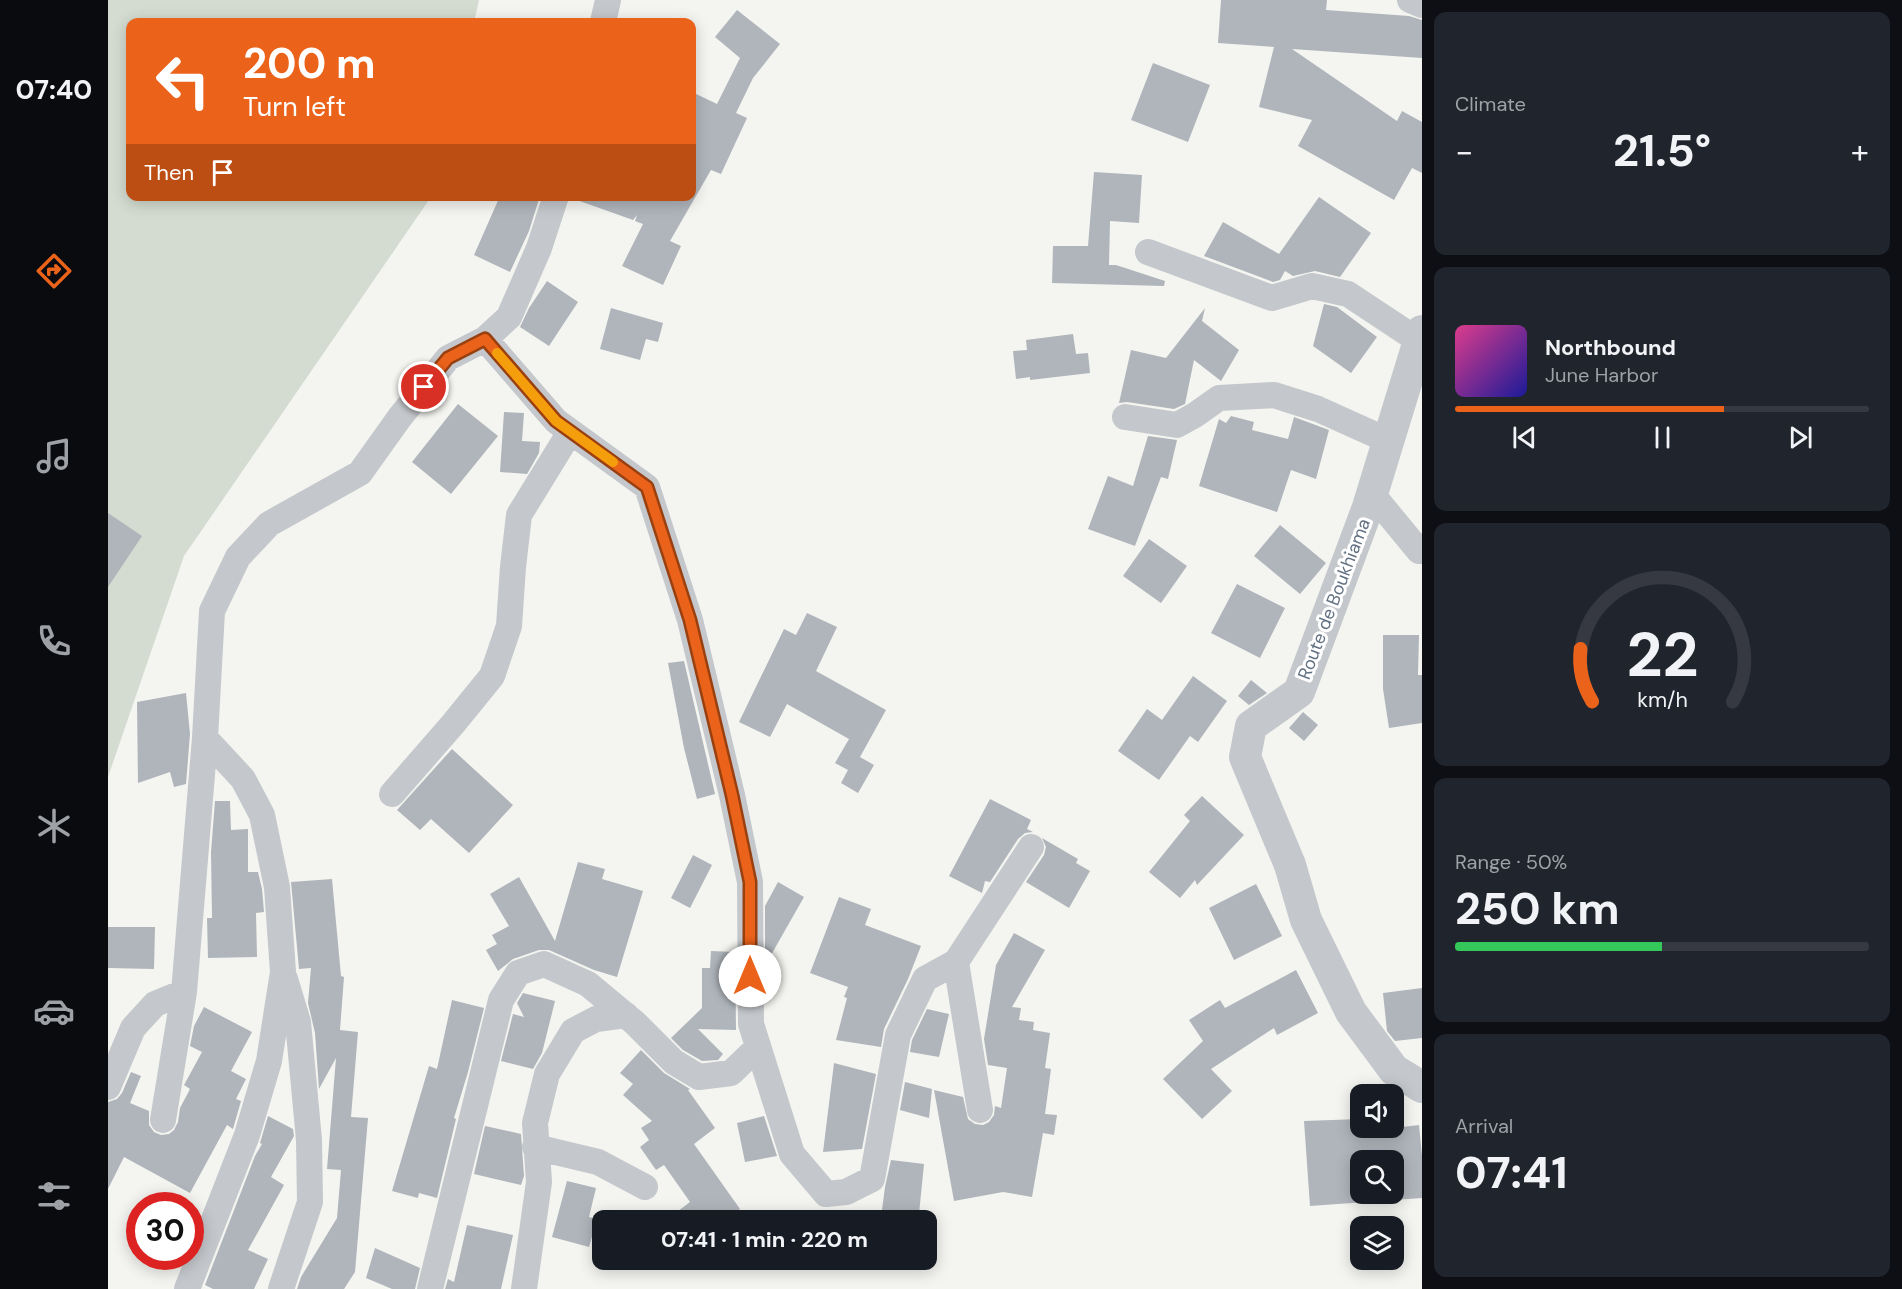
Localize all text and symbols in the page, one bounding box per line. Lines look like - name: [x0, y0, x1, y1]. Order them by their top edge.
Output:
- text: 200 m: [243, 36, 376, 91]
- icon: left: [144, 42, 222, 120]
- text: 07:40: [16, 72, 92, 107]
- text: Turn left: [243, 89, 346, 124]
- text: Climate: [1455, 91, 1526, 117]
- text: 21.5°: [1613, 121, 1711, 180]
- text: −: [1455, 130, 1473, 173]
- text: +: [1851, 130, 1869, 173]
- icon: arrive: [206, 156, 239, 189]
- text: Then: [144, 158, 194, 187]
- icon: directions: [33, 250, 75, 292]
- text: Northbound: [1545, 333, 1676, 362]
- pin: [398, 361, 449, 412]
- text: June Harbor: [1545, 362, 1658, 388]
- icon: arrive: [407, 370, 440, 403]
- icon: previous: [1508, 421, 1541, 454]
- icon: pause: [1646, 421, 1679, 454]
- icon: next: [1784, 421, 1817, 454]
- icon: music: [33, 435, 75, 477]
- street label: Route de Boukhiama: [1292, 515, 1376, 683]
- text: 22: [1626, 614, 1698, 695]
- icon: phone: [33, 620, 75, 662]
- text: km/h: [1637, 686, 1687, 714]
- icon: climate: [33, 805, 75, 847]
- text: Range · 50%: [1455, 849, 1567, 875]
- text: 250 km: [1455, 879, 1620, 938]
- position arrow: [718, 944, 782, 1008]
- icon: car: [33, 990, 75, 1032]
- map controls: [1350, 1084, 1404, 1270]
- button: sound: [1350, 1084, 1404, 1138]
- text: Arrival: [1455, 1113, 1513, 1139]
- text: 07:41: [1455, 1143, 1568, 1202]
- button: search: [1350, 1150, 1404, 1204]
- icon: filters: [33, 1175, 75, 1217]
- speed limit sign: 30: [126, 1192, 204, 1270]
- button: layers: [1350, 1216, 1404, 1270]
- text: 07:41 · 1 min · 220 m: [661, 1225, 868, 1254]

